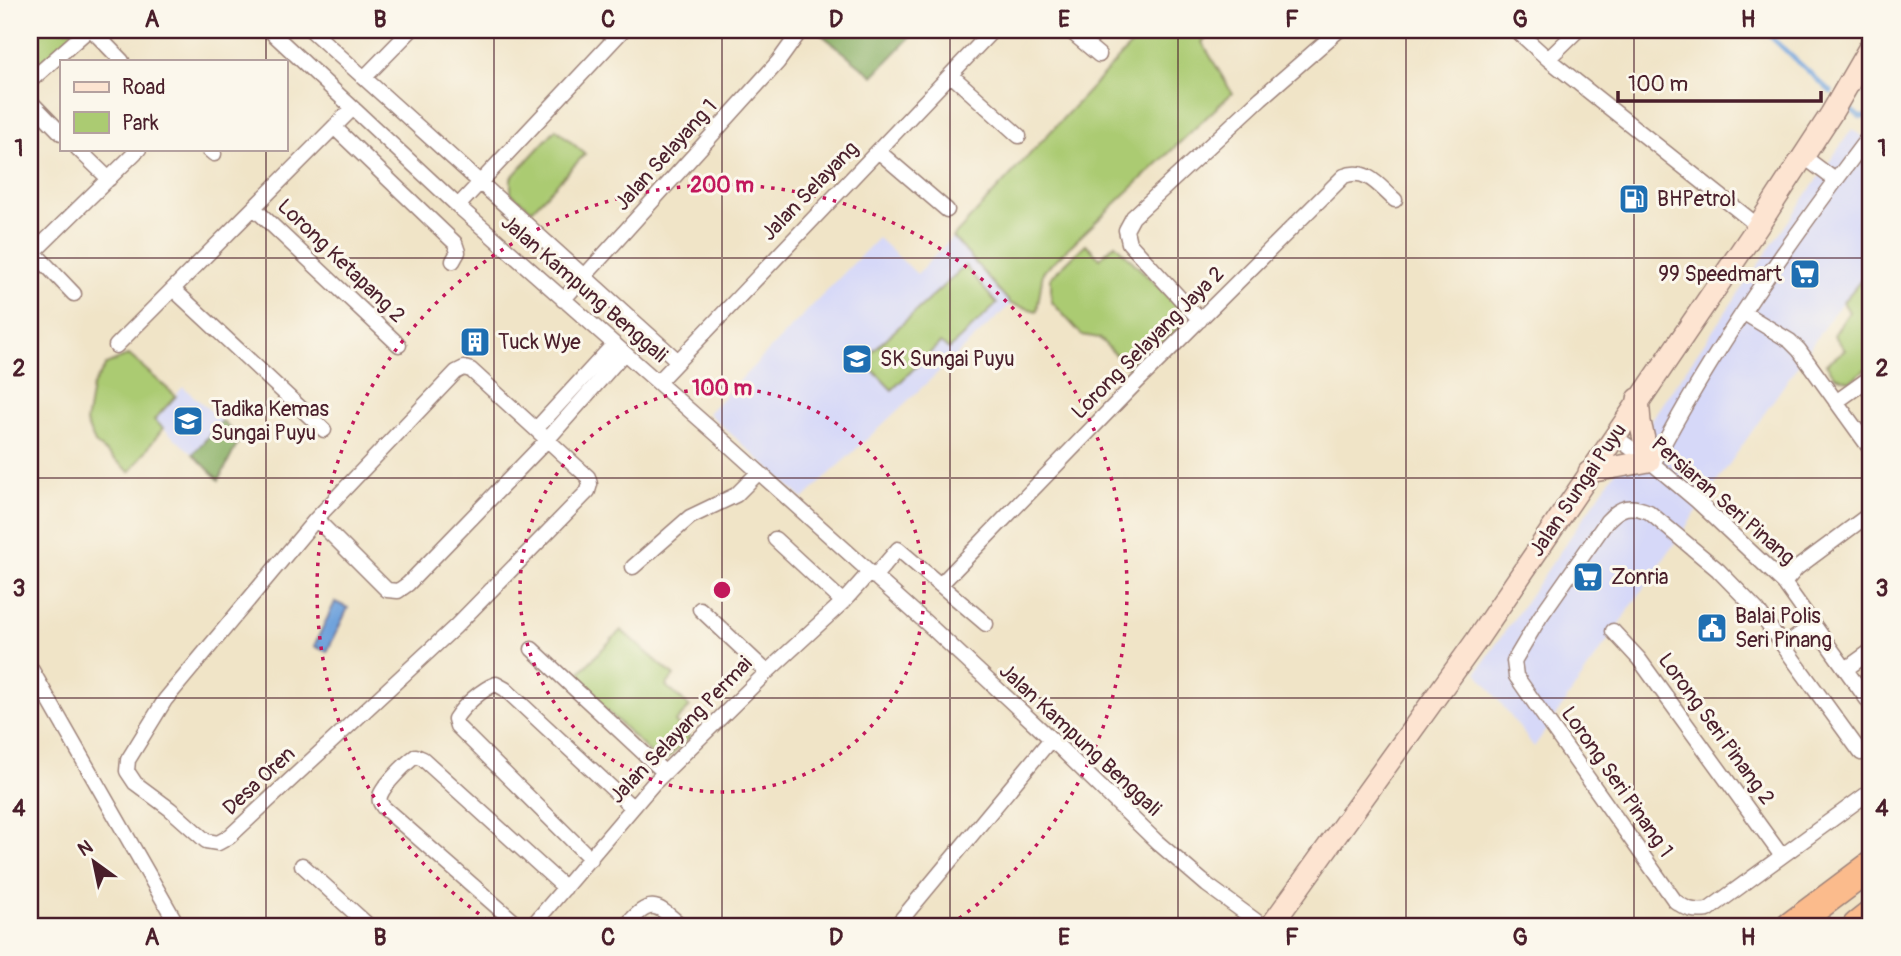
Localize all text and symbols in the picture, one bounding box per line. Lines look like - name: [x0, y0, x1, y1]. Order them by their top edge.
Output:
- text: A: [145, 5, 160, 34]
- text: B: [373, 5, 387, 34]
- text: C: [601, 5, 615, 34]
- text: D: [829, 5, 843, 34]
- text: E: [1058, 5, 1070, 34]
- text: F: [1285, 5, 1299, 34]
- text: G: [1512, 5, 1528, 34]
- text: H: [1741, 5, 1755, 34]
- legend: [60, 60, 287, 150]
- scale bar: [1618, 60, 1820, 104]
- text: 100 m: [1628, 71, 1688, 98]
- text: Road: [122, 74, 166, 101]
- street label: Jalan Selayang 1: [609, 94, 723, 216]
- text: Park: [122, 110, 159, 137]
- text: 1: [15, 134, 24, 163]
- text: 1: [1878, 134, 1887, 163]
- street label: Jalan Selayang: [756, 135, 864, 247]
- text: 200 m: [690, 172, 754, 199]
- fuel station icon: BHPetrol: [1617, 182, 1651, 216]
- place label: BHPetrol: [1657, 186, 1736, 213]
- street label: Lorong Ketapang 2: [271, 193, 411, 329]
- street label: Jalan Kampung Benggali: [495, 209, 673, 369]
- supermarket icon: 99 Speedmart: [1788, 257, 1822, 291]
- street label: Lorong Selayang Jaya 2: [1066, 261, 1230, 425]
- place label: 99 Speedmart: [1658, 261, 1783, 288]
- building icon: Tuck Wye: [458, 325, 492, 359]
- place label: Tuck Wye: [498, 329, 581, 356]
- school or university icon: SK Sungai Puyu: [840, 342, 874, 376]
- place label: SK Sungai Puyu: [880, 346, 1014, 373]
- text: 2: [13, 354, 26, 383]
- text: 2: [1876, 354, 1889, 383]
- text: 100 m: [692, 375, 752, 402]
- place label: Tadika Kemas Sungai Puyu: [211, 396, 329, 447]
- school or university icon: Tadika Kemas Sungai Puyu: [171, 404, 205, 438]
- street label: Jalan Sungai Puyu: [1523, 418, 1633, 562]
- street label: Persiaran Seri Pinang: [1645, 431, 1801, 571]
- supermarket icon: Zonria: [1571, 560, 1605, 594]
- place label: Zonria: [1611, 564, 1668, 591]
- text: 3: [13, 574, 25, 603]
- text: 3: [1876, 574, 1888, 603]
- centre of rings: [710, 578, 734, 602]
- place label: Balai Polis Seri Pinang: [1735, 603, 1832, 654]
- public building icon: Balai Polis Seri Pinang: [1695, 611, 1729, 645]
- street label: Lorong Seri Pinang 2: [1652, 648, 1780, 810]
- street label: Jalan Selayang Permai: [604, 650, 758, 809]
- street label: Jalan Kampung Benggali: [993, 658, 1167, 822]
- street label: Lorong Seri Pinang 1: [1555, 701, 1679, 863]
- street label: Desa Oren: [217, 741, 301, 821]
- text: 4: [12, 794, 26, 823]
- text: 4: [1875, 794, 1889, 823]
- north arrow: [60, 827, 130, 897]
- text: N: [73, 835, 97, 862]
- text: A: [145, 923, 160, 952]
- text: B: [373, 923, 387, 952]
- text: C: [601, 923, 615, 952]
- text: D: [829, 923, 843, 952]
- text: E: [1058, 923, 1070, 952]
- text: F: [1285, 923, 1299, 952]
- text: G: [1512, 923, 1528, 952]
- text: H: [1741, 923, 1755, 952]

